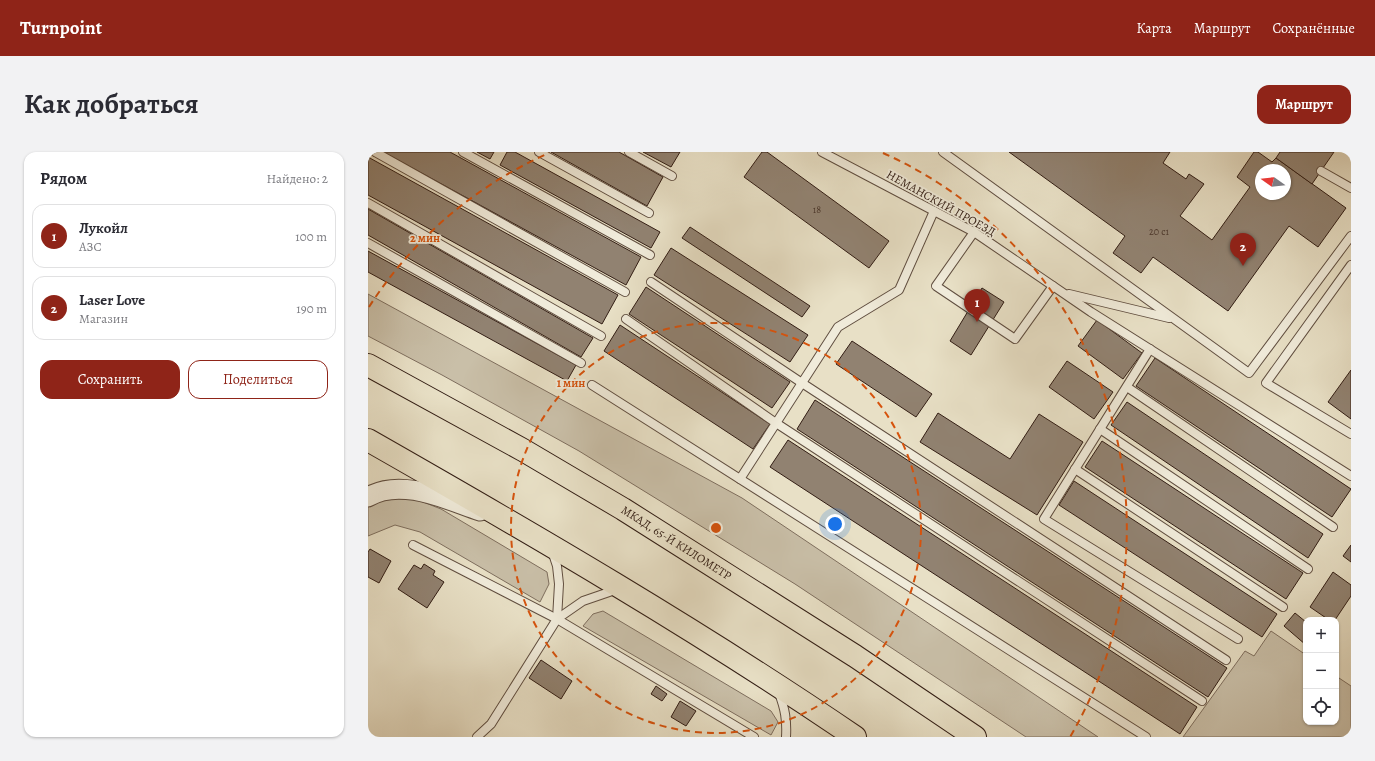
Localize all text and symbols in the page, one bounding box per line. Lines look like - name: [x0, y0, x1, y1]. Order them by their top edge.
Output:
- text: Turnpoint: [20, 15, 102, 41]
- text: Карта: [1137, 19, 1172, 38]
- text: Маршрут: [1194, 19, 1250, 38]
- text: Сохранённые: [1272, 19, 1355, 38]
- text: Как добраться: [24, 85, 199, 123]
- button: Маршрут: [1257, 85, 1351, 124]
- north arrow: [1255, 164, 1291, 200]
- street label: НЕМАНСКИЙ ПРОЕЗД: [884, 166, 999, 240]
- text: Рядом: [40, 167, 87, 190]
- text: Найдено: 2: [267, 170, 328, 187]
- house number: 18: [813, 203, 821, 216]
- text: Лукойл: [79, 218, 128, 238]
- house number: 20 с1: [1149, 225, 1169, 238]
- text: 1: [52, 228, 56, 245]
- text: 100 m: [295, 228, 327, 245]
- text: 2 мин: [410, 230, 440, 246]
- pin: 2: [1230, 233, 1256, 266]
- text: АЗС: [79, 238, 102, 255]
- pin: 1: [964, 289, 990, 322]
- text: Laser Love: [79, 290, 145, 310]
- text: 2: [51, 300, 57, 317]
- text: 190 m: [296, 300, 327, 317]
- text: Магазин: [79, 310, 128, 327]
- button: Сохранить: [40, 360, 180, 399]
- button: Поделиться: [188, 360, 328, 399]
- text: 1 мин: [557, 375, 585, 391]
- street label: МКАД, 65-Й КИЛОМЕТР: [618, 502, 735, 584]
- your location: [825, 514, 845, 534]
- centre of rings: [709, 521, 723, 535]
- map controls: [1303, 617, 1339, 725]
- button: +: [1303, 617, 1339, 653]
- button: −: [1303, 653, 1339, 689]
- button: locate: [1303, 689, 1339, 725]

